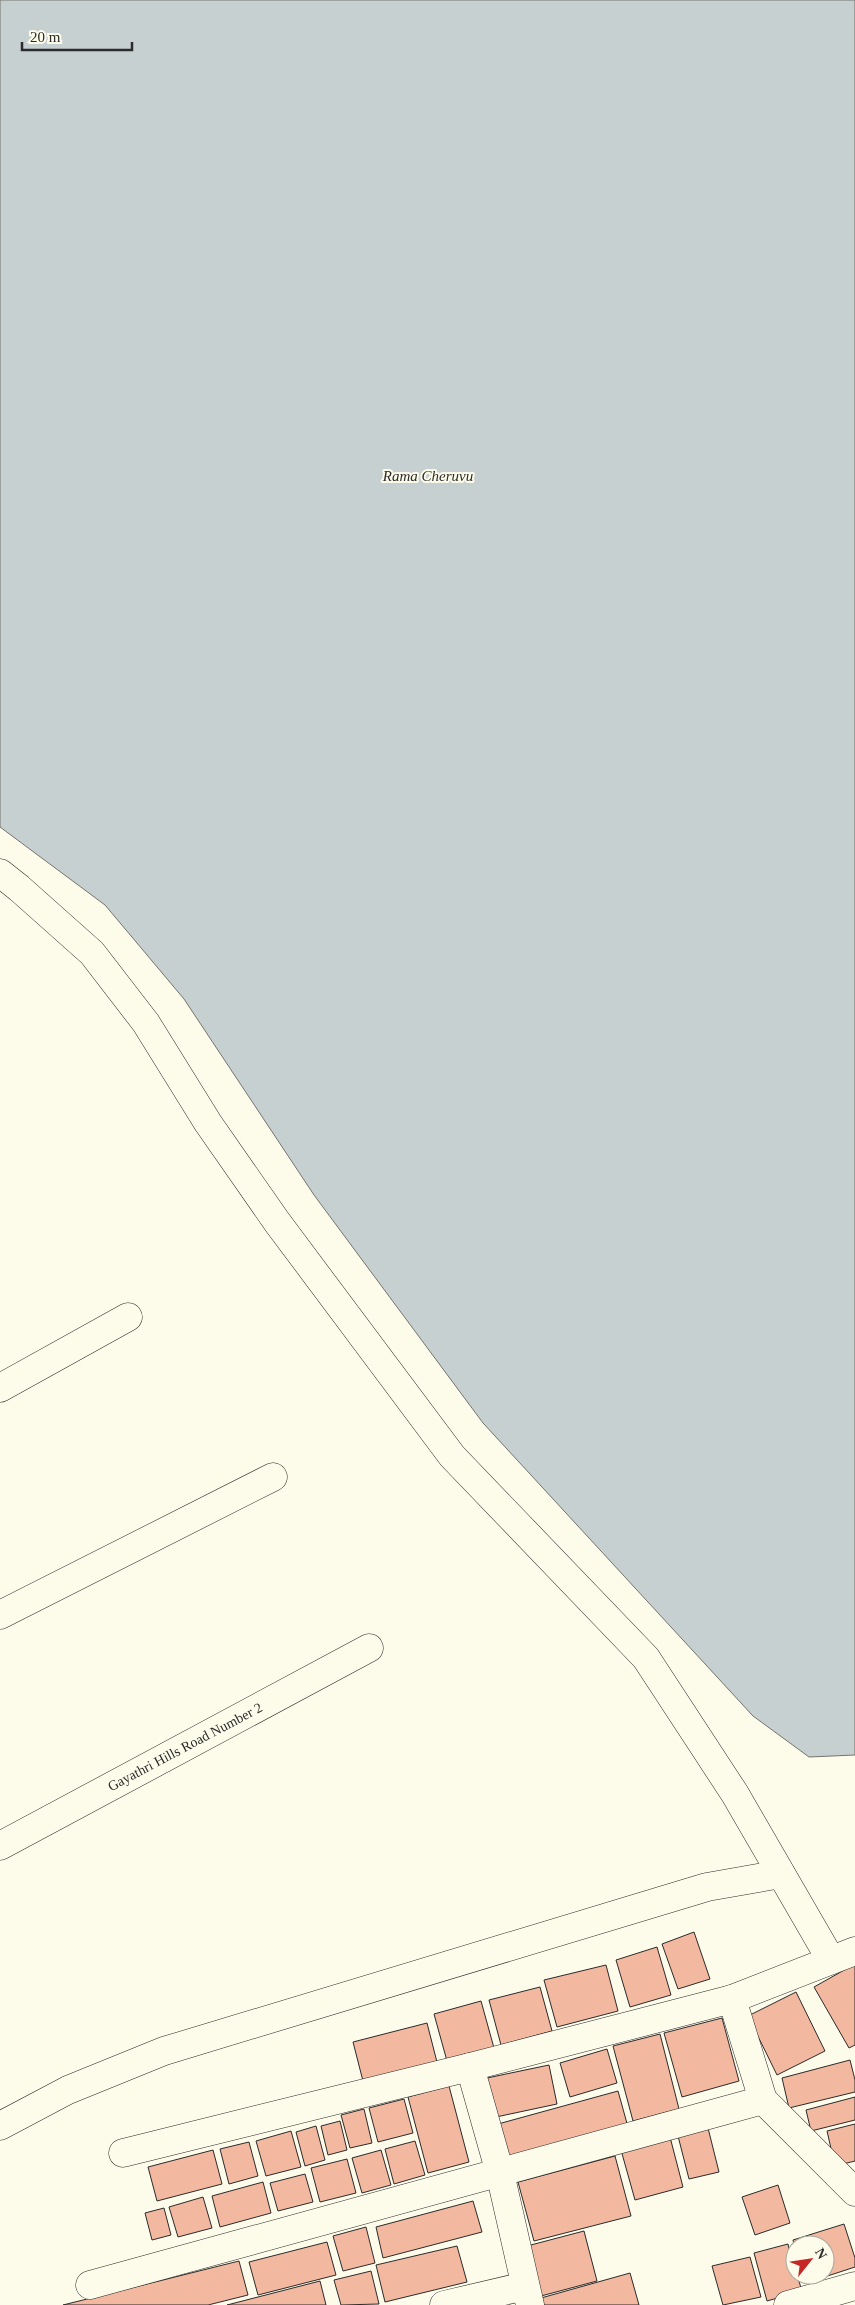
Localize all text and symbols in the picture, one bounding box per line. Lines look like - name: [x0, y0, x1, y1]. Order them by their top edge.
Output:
- scale bar: [22, 20, 132, 52]
- text: 20 m: [30, 29, 61, 45]
- water label: Rama Cheruvu: [382, 468, 473, 484]
- street label: Gayathri Hills Road Number 2: [105, 1700, 265, 1794]
- north arrow: [785, 2235, 835, 2285]
- text: N: [812, 2246, 830, 2262]

